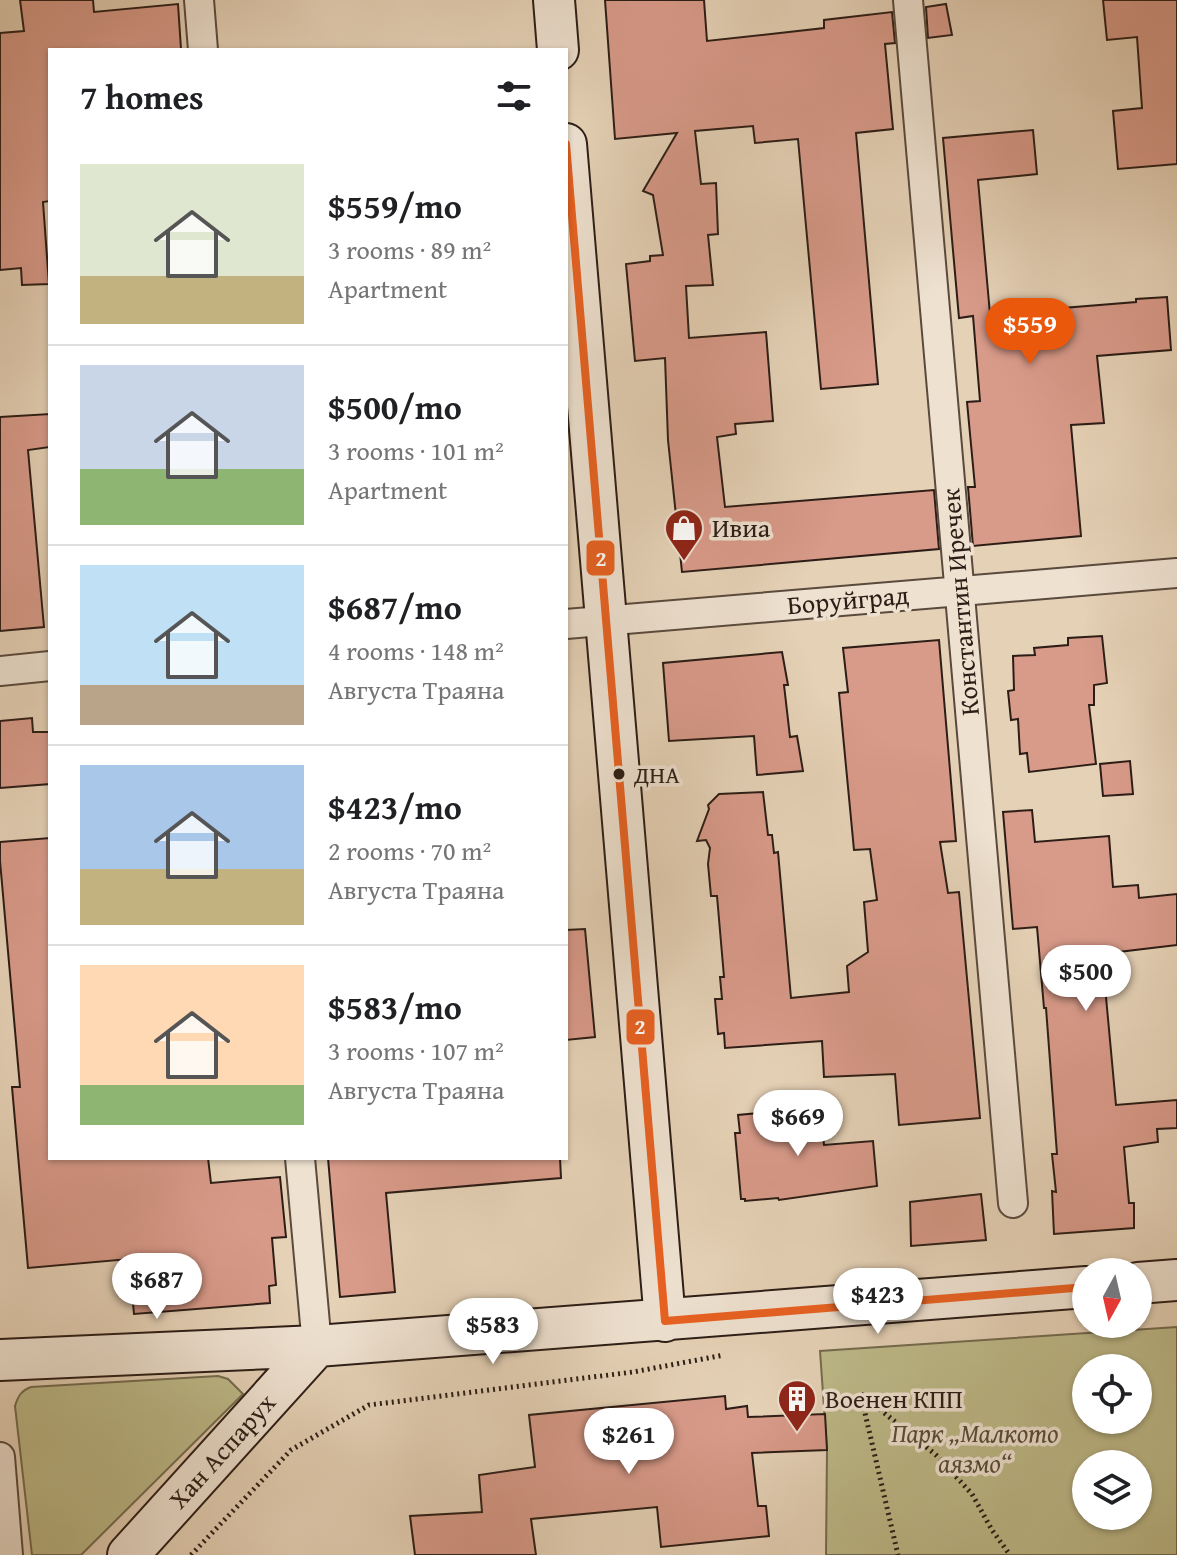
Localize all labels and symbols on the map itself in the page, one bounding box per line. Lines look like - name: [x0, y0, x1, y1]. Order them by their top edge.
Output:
- pin: $559: [983, 298, 1077, 366]
- street label: Константин Иречек: [930, 486, 989, 717]
- shop icon: Ивиа: [663, 507, 705, 562]
- place label: Ивиа: [712, 508, 771, 547]
- line badge: 2: [585, 539, 616, 577]
- text: 2: [595, 542, 607, 574]
- street label: Боруйград: [785, 575, 911, 624]
- place label: ДНА: [633, 757, 680, 792]
- marker: ДНА: [611, 766, 627, 782]
- pin: $500: [1039, 945, 1133, 1013]
- line badge: 2: [625, 1008, 656, 1046]
- text: 2: [634, 1010, 646, 1042]
- pin: $669: [751, 1090, 845, 1158]
- pin: $687: [110, 1253, 204, 1321]
- north arrow: [1072, 1258, 1152, 1338]
- pin: $423: [831, 1268, 925, 1336]
- pin: $583: [446, 1298, 540, 1366]
- building icon: Военен КПП: [776, 1378, 818, 1433]
- place label: Военен КПП: [825, 1379, 963, 1418]
- street label: Хан Аспарух: [159, 1383, 285, 1517]
- pin: $261: [582, 1408, 676, 1476]
- park label: Парк „Малкото аязмо“: [892, 1413, 1058, 1482]

